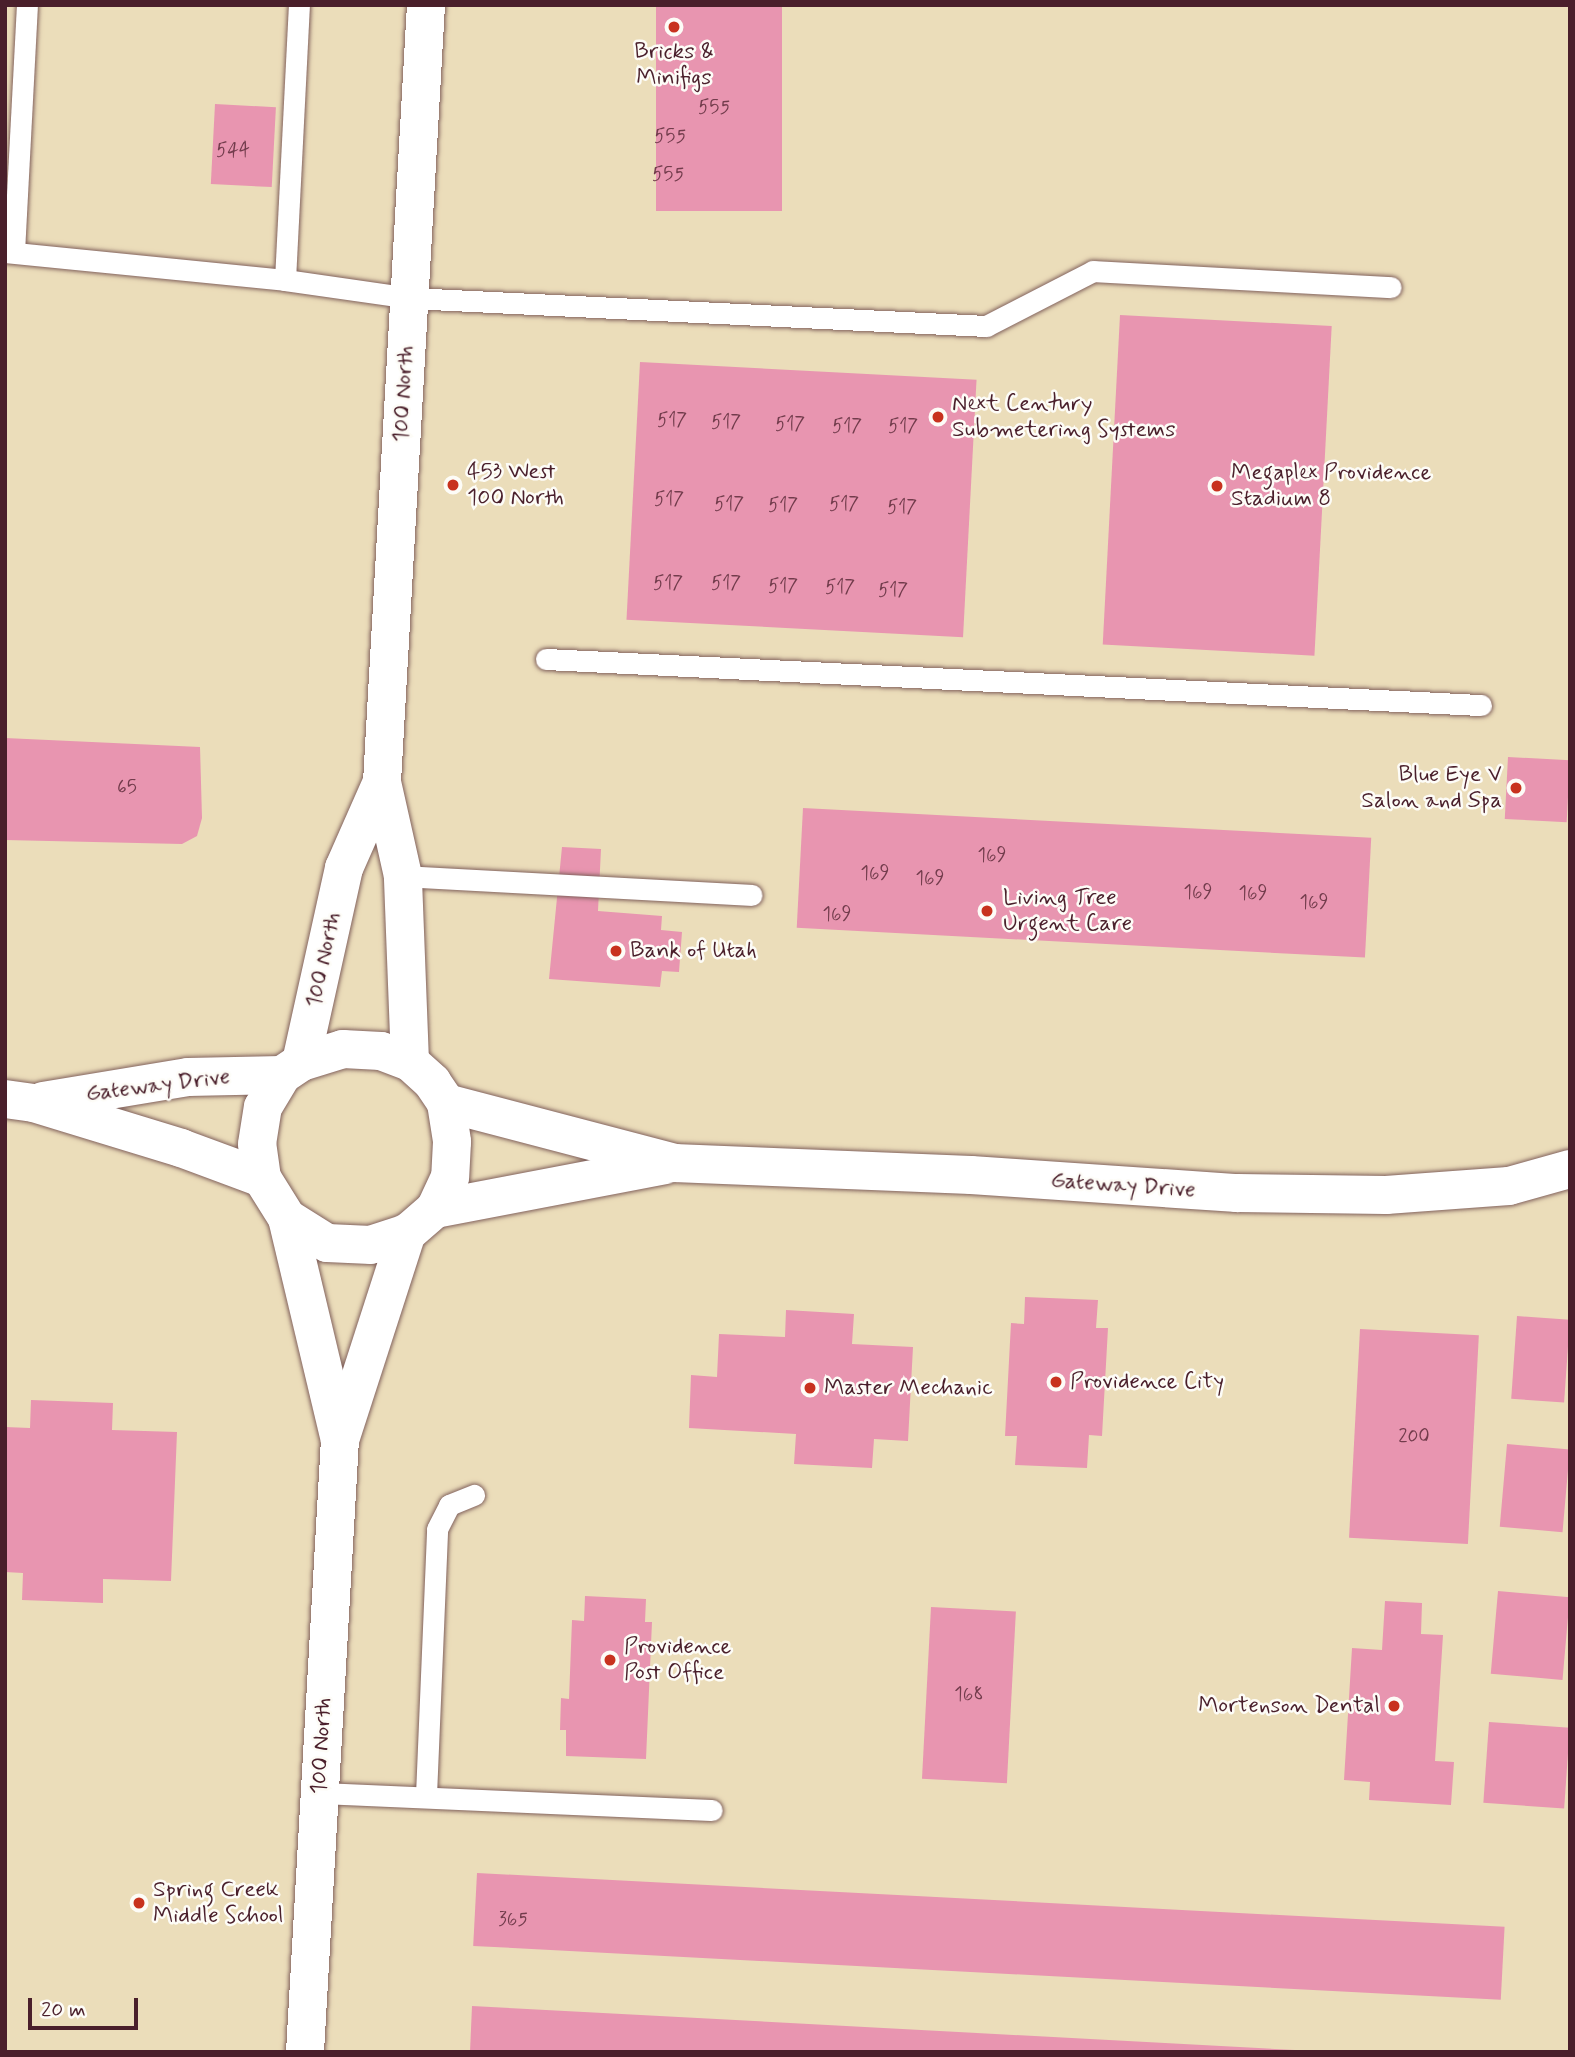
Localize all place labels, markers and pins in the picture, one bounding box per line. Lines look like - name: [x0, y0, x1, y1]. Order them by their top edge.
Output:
- marker: Bricks & Minifigs: [666, 19, 682, 35]
- place label: Bricks & Minifigs: [634, 38, 714, 92]
- place label: Next Century Submetering Systems: [952, 390, 1178, 444]
- marker: Next Century Submetering Systems: [930, 409, 946, 425]
- place label: 453 West 100 North: [467, 458, 564, 512]
- place label: Megaplex Providence Stadium 8: [1231, 459, 1431, 513]
- marker: 453 West 100 North: [445, 477, 461, 493]
- marker: Megaplex Providence Stadium 8: [1209, 478, 1225, 494]
- place label: Blue Eye V Salon and Spa: [1362, 761, 1502, 815]
- marker: Blue Eye V Salon and Spa: [1508, 780, 1524, 796]
- place label: Living Tree Urgent Care: [1003, 884, 1134, 938]
- marker: Living Tree Urgent Care: [977, 901, 997, 921]
- place label: Bank of Utah: [630, 937, 764, 965]
- marker: Bank of Utah: [608, 943, 624, 959]
- place label: Providence City: [1070, 1368, 1224, 1396]
- place label: Master Mechanic: [824, 1374, 992, 1402]
- marker: Providence City: [1048, 1374, 1064, 1390]
- marker: Master Mechanic: [802, 1380, 818, 1396]
- place label: Providence Post Office: [624, 1633, 731, 1687]
- marker: Providence Post Office: [602, 1652, 618, 1668]
- place label: Mortenson Dental: [1198, 1692, 1380, 1720]
- marker: Mortenson Dental: [1386, 1698, 1402, 1714]
- place label: Spring Creek Middle School: [153, 1876, 284, 1930]
- marker: Spring Creek Middle School: [131, 1895, 147, 1911]

